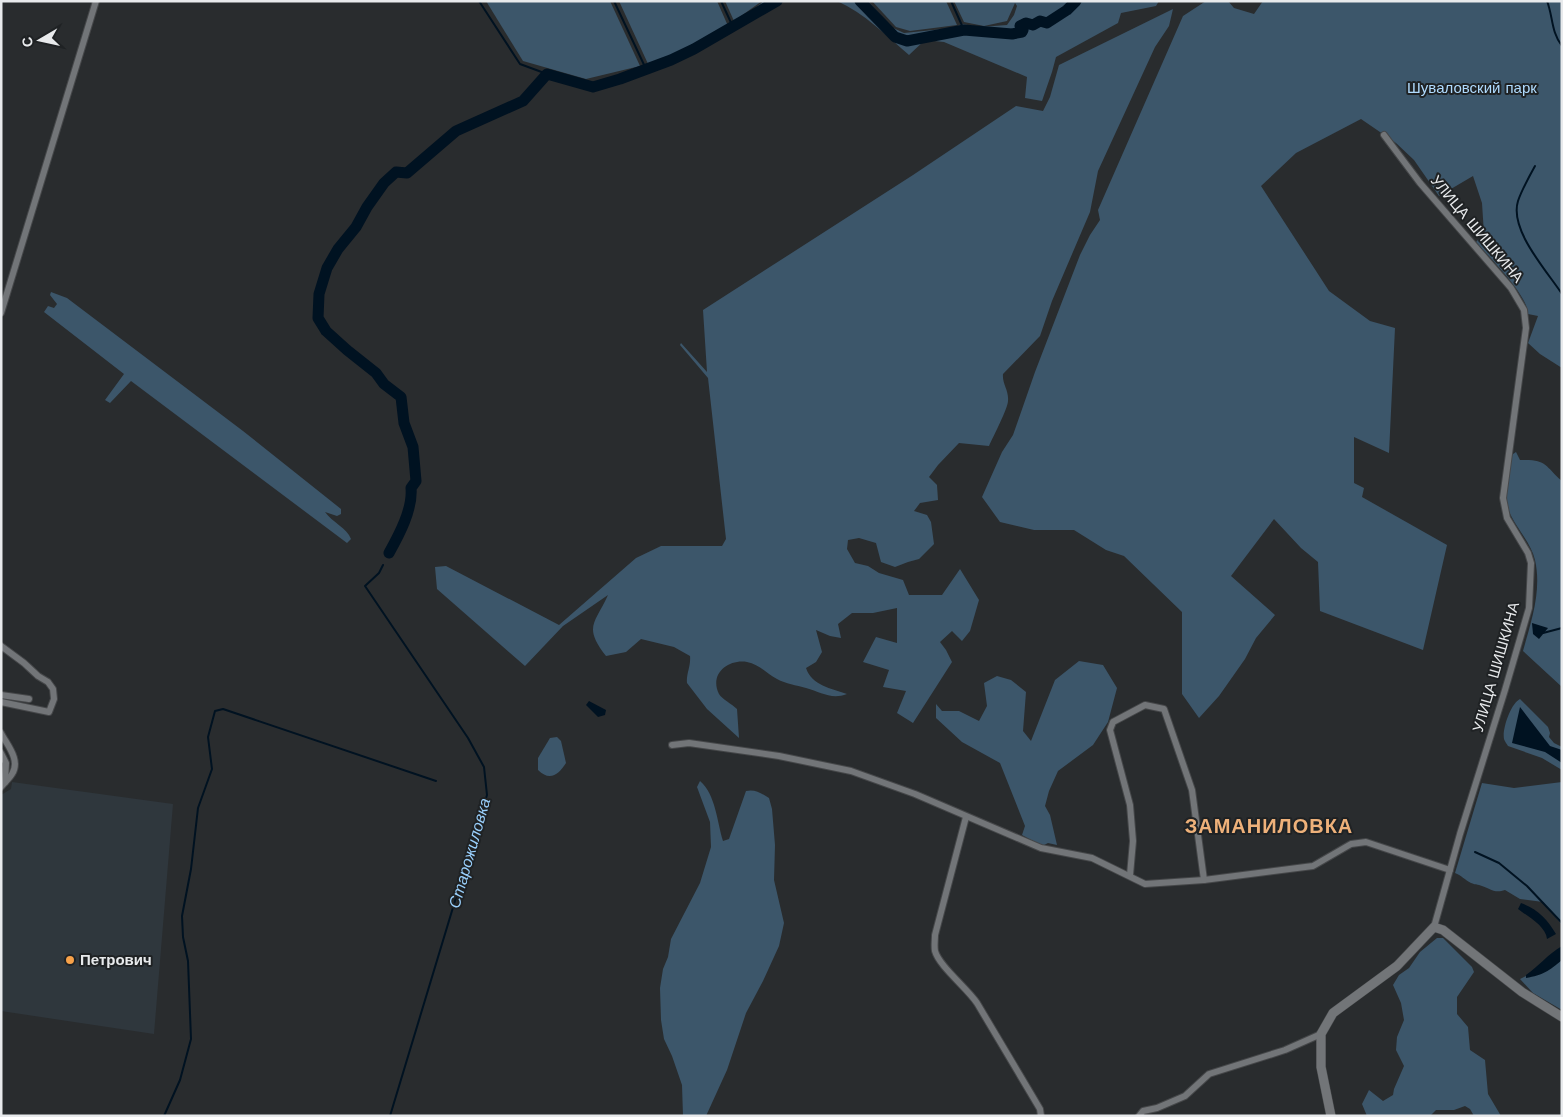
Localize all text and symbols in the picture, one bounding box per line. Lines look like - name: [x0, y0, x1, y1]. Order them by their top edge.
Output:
- north arrow: [15, 15, 65, 65]
- text: С: [18, 36, 36, 48]
- park label: Шуваловский парк: [1407, 79, 1537, 97]
- street label: УЛИЦА ШИШКИНА: [1427, 172, 1527, 286]
- street label: УЛИЦА ШИШКИНА: [1469, 600, 1523, 734]
- water label: Старожиловка: [445, 796, 494, 910]
- district label: ЗАМАНИЛОВКА: [1185, 814, 1353, 838]
- place label: Петрович: [80, 951, 152, 969]
- marker: Петрович: [64, 954, 76, 966]

